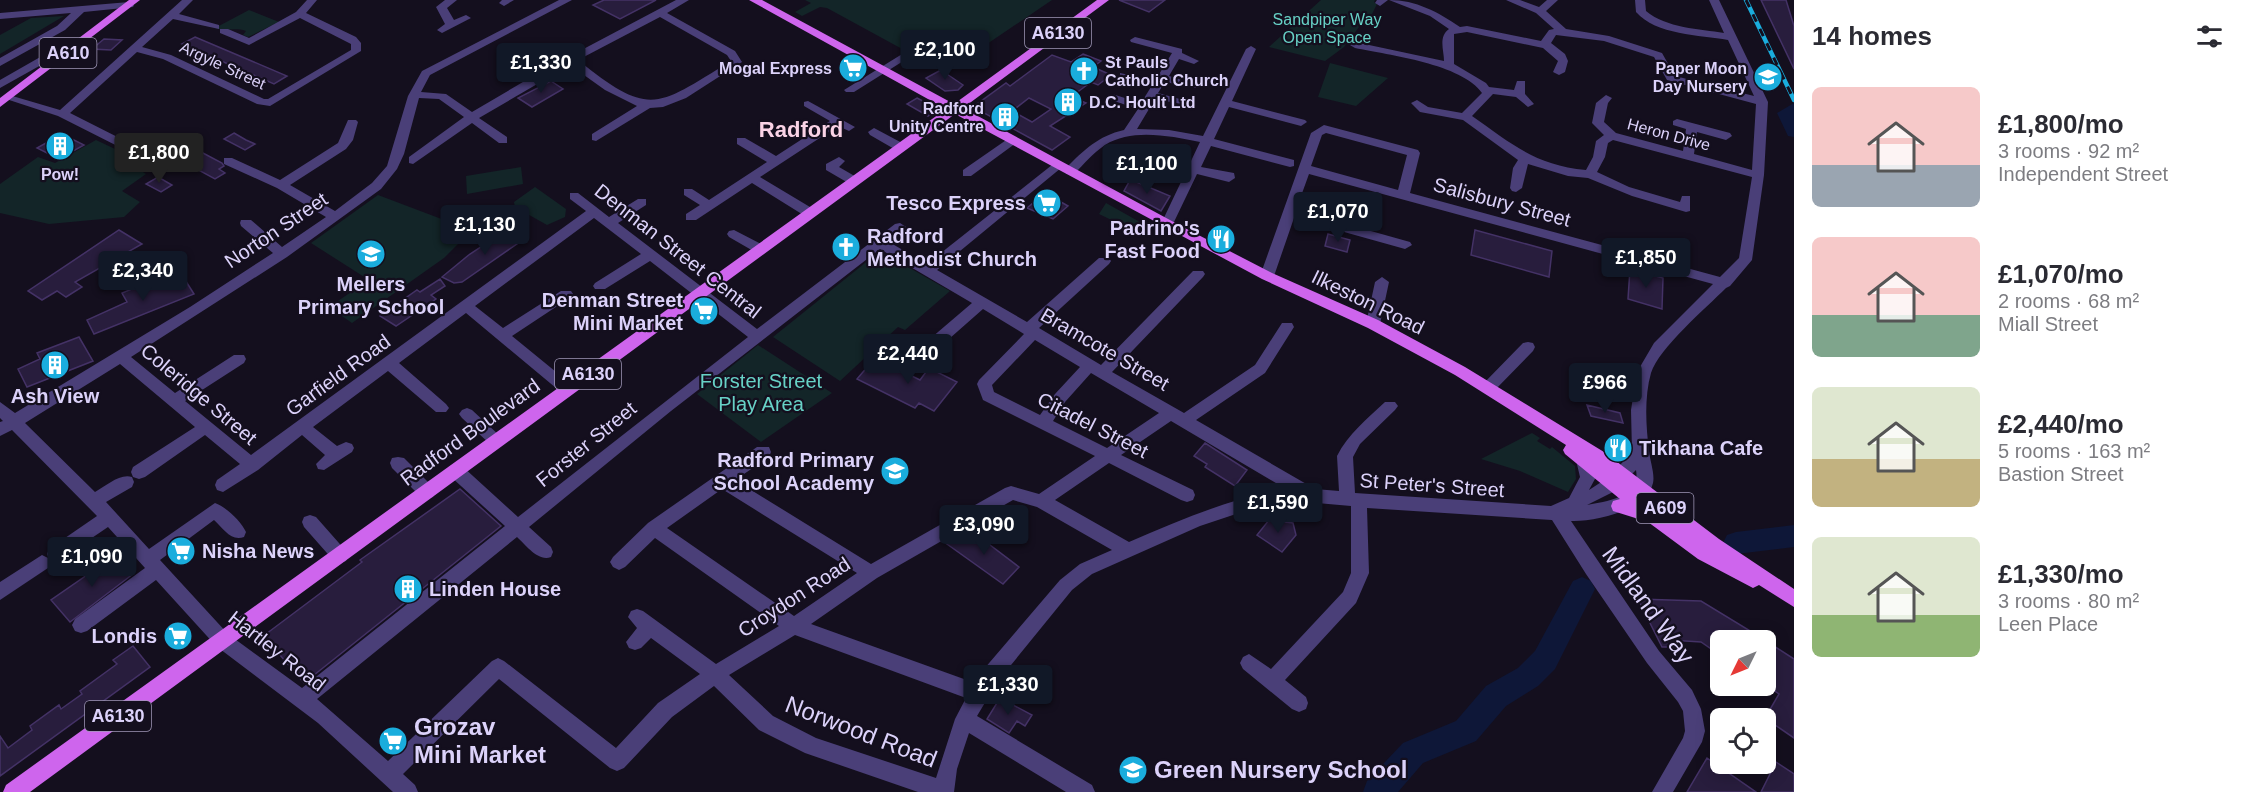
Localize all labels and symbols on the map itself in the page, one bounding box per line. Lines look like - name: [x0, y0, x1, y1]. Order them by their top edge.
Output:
- park label: Sandpiper Way Open Space: [1273, 11, 1381, 46]
- road number: A6130: [1025, 18, 1091, 48]
- pin: £2,100: [896, 30, 994, 81]
- road number: A610: [40, 38, 97, 68]
- street label: Argyle Street: [177, 38, 269, 93]
- pin: £1,330: [492, 43, 590, 94]
- supermarket icon: Mogal Express: [837, 52, 869, 84]
- place label: St Pauls Catholic Church: [1105, 54, 1229, 89]
- church icon: St Pauls Catholic Church: [1068, 55, 1100, 87]
- place label: Mogal Express: [719, 60, 832, 77]
- place label: Paper Moon Day Nursery: [1653, 60, 1747, 95]
- school or university icon: Paper Moon Day Nursery: [1752, 61, 1784, 93]
- building icon: D.C. Hoult Ltd: [1052, 86, 1084, 118]
- place label: D.C. Hoult Ltd: [1089, 94, 1196, 111]
- place label: Radford Unity Centre: [889, 100, 984, 135]
- building icon: Radford Unity Centre: [989, 101, 1021, 133]
- street label: Heron Drive: [1625, 115, 1712, 154]
- district label: Radford: [759, 117, 843, 142]
- building icon: Pow!: [44, 130, 76, 162]
- pin: £1,800: [110, 133, 208, 184]
- pin: £1,100: [1098, 144, 1196, 195]
- place label: Pow!: [41, 166, 79, 183]
- street label: Salisbury Street: [1431, 173, 1573, 231]
- street label: Denman Street Central: [591, 179, 765, 323]
- street label: Norton Street: [221, 187, 332, 272]
- supermarket icon: Tesco Express: [1031, 187, 1063, 219]
- place label: Tesco Express: [886, 192, 1026, 214]
- pin: £1,070: [1289, 192, 1387, 243]
- pin: £1,130: [436, 205, 534, 256]
- place label: Padrino's Fast Food: [1104, 217, 1200, 262]
- restaurant icon: Padrino's Fast Food: [1205, 223, 1237, 255]
- place label: Radford Methodist Church: [867, 225, 1037, 270]
- church icon: Radford Methodist Church: [830, 231, 862, 263]
- school or university icon: Mellers Primary School: [355, 238, 387, 270]
- pin: £1,850: [1597, 238, 1695, 289]
- pin: £2,340: [94, 251, 192, 302]
- street label: Ilkeston Road: [1308, 265, 1428, 339]
- place label: Mellers Primary School: [298, 273, 444, 318]
- place label: Denman Street Mini Market: [542, 289, 683, 334]
- supermarket icon: Denman Street Mini Market: [688, 295, 720, 327]
- street label: Bramcote Street: [1037, 303, 1173, 395]
- street label: Garfield Road: [282, 330, 394, 420]
- pin: £2,440: [859, 334, 957, 385]
- street label: Coleridge Street: [137, 339, 262, 449]
- building icon: Ash View: [39, 349, 71, 381]
- road number: A6130: [555, 359, 621, 389]
- pin: £966: [1569, 363, 1641, 414]
- park label: Forster Street Play Area: [700, 370, 823, 415]
- street label: Radford Boulevard: [396, 374, 544, 490]
- place label: Ash View: [11, 385, 100, 407]
- street label: Citadel Street: [1034, 388, 1152, 463]
- street label: Forster Street: [532, 397, 641, 491]
- restaurant icon: Tikhana Cafe: [1602, 432, 1634, 464]
- place label: Tikhana Cafe: [1639, 437, 1763, 459]
- place label: Radford Primary School Academy: [714, 449, 875, 494]
- school or university icon: Radford Primary School Academy: [879, 455, 911, 487]
- street label: St Peter's Street: [1359, 469, 1506, 501]
- pin: £1,590: [1229, 483, 1327, 534]
- road number: A609: [1636, 493, 1694, 523]
- pin: £3,090: [935, 505, 1033, 556]
- supermarket icon: Nisha News: [165, 535, 197, 567]
- pin: £1,090: [43, 537, 141, 588]
- place label: Nisha News: [202, 540, 314, 562]
- street label: Midland Way: [1597, 541, 1700, 668]
- street label: Croydon Road: [734, 553, 854, 641]
- building icon: Linden House: [392, 573, 424, 605]
- place label: Linden House: [429, 578, 561, 600]
- street label: Hartley Road: [224, 606, 330, 696]
- supermarket icon: Londis: [162, 620, 194, 652]
- place label: Londis: [91, 625, 157, 647]
- north arrow: [1710, 630, 1776, 696]
- pin: £1,330: [959, 665, 1057, 716]
- street label: Norwood Road: [782, 690, 941, 773]
- road number: A6130: [85, 701, 151, 731]
- place label: Grozav Mini Market: [414, 713, 546, 768]
- supermarket icon: Grozav Mini Market: [377, 725, 409, 757]
- school or university icon: Green Nursery School: [1117, 754, 1149, 786]
- place label: Green Nursery School: [1154, 756, 1407, 783]

